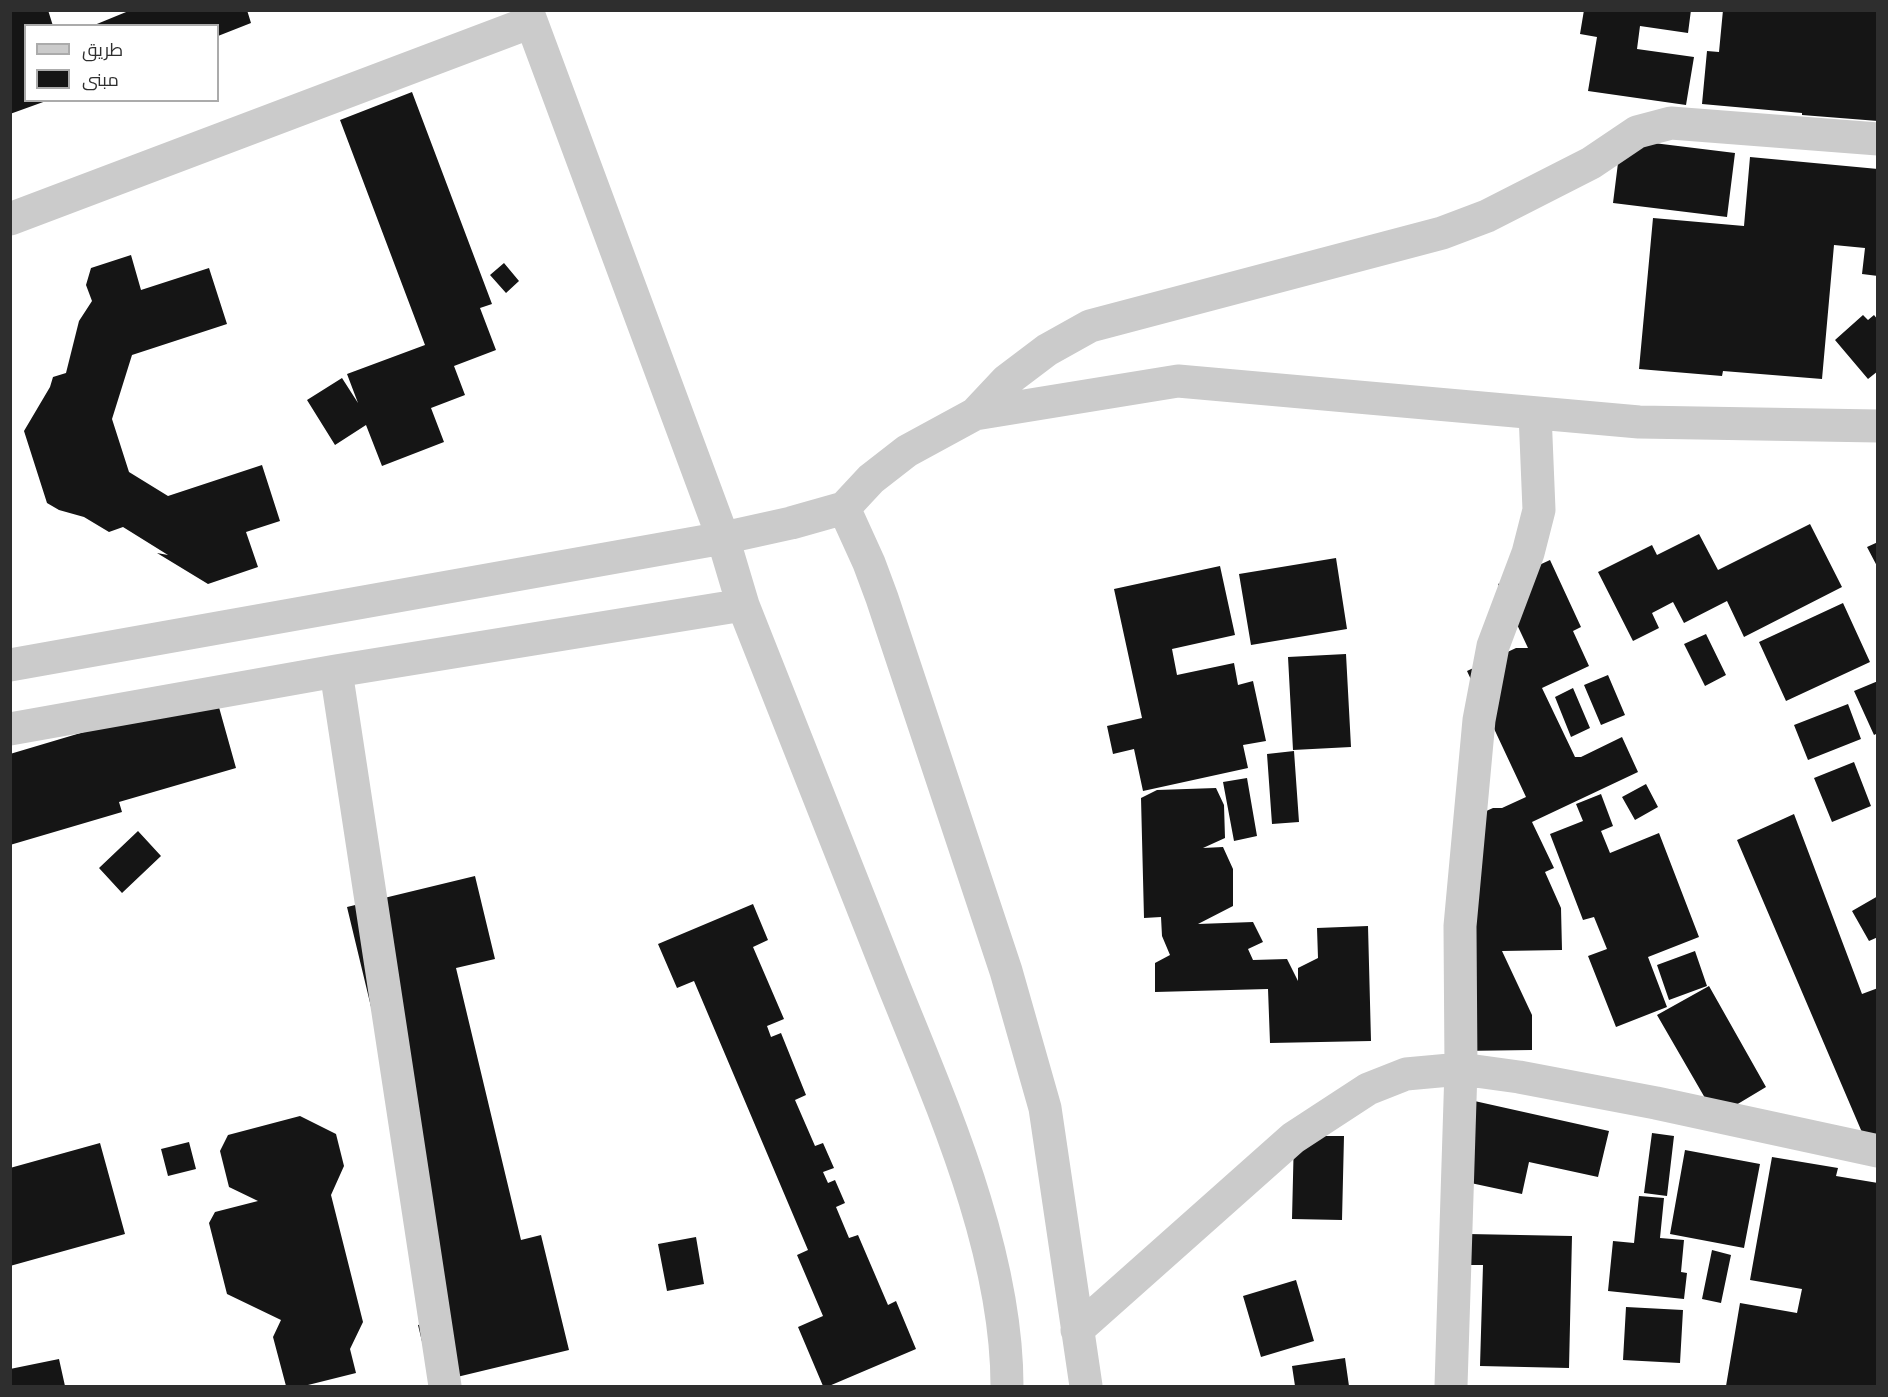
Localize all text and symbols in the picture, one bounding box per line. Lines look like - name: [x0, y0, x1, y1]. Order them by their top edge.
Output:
- legend: [24, 24, 219, 102]
- text: طريق: [82, 37, 123, 61]
- text: مبنى: [82, 67, 119, 91]

